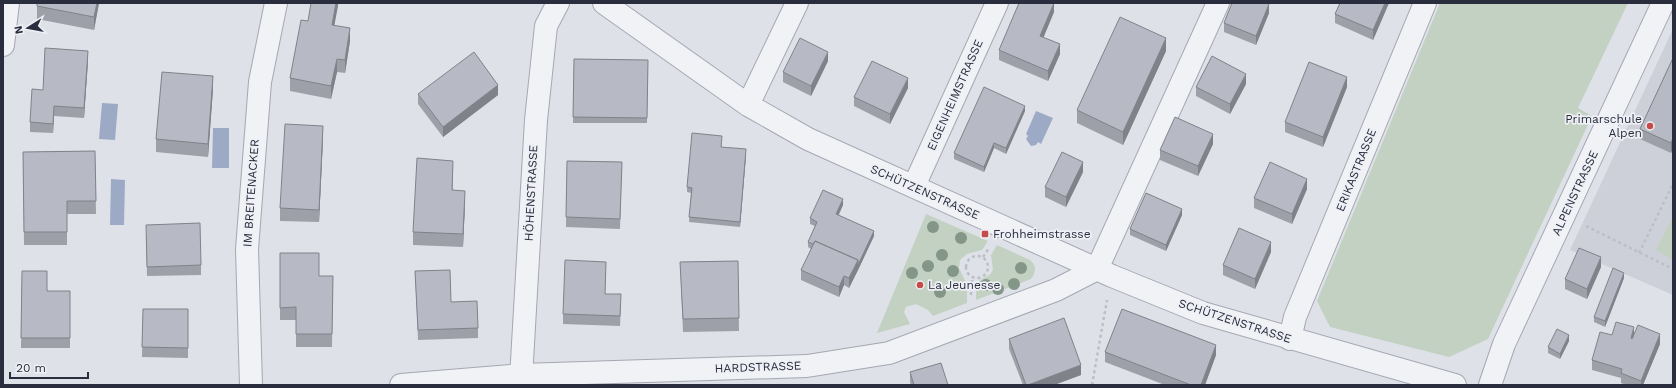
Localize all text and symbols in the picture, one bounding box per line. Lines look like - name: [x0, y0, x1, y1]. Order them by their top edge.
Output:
- north arrow: [8, 8, 48, 48]
- text: N: [12, 25, 26, 35]
- street label: EIGENHEIMSTRASSE: [924, 37, 986, 153]
- place label: Primarschule Alpen: [1565, 112, 1642, 140]
- marker: Primarschule Alpen: [1645, 121, 1655, 131]
- street label: ERIKASTRASSE: [1333, 126, 1379, 214]
- street label: IM BREITENACKER: [240, 139, 262, 247]
- street label: HÖHENSTRASSE: [521, 144, 541, 242]
- street label: ALPENSTRASSE: [1549, 148, 1601, 238]
- street label: SCHÜTZENSTRASSE: [868, 162, 982, 223]
- place label: Frohheimstrasse: [993, 227, 1091, 241]
- marker: Frohheimstrasse: [980, 229, 990, 239]
- place label: La Jeunesse: [928, 278, 1001, 292]
- marker: La Jeunesse: [915, 280, 925, 290]
- street label: SCHÜTZENSTRASSE: [1177, 296, 1294, 346]
- scale bar: [10, 354, 88, 380]
- street label: HARDSTRASSE: [714, 358, 802, 376]
- text: 20 m: [16, 361, 46, 375]

